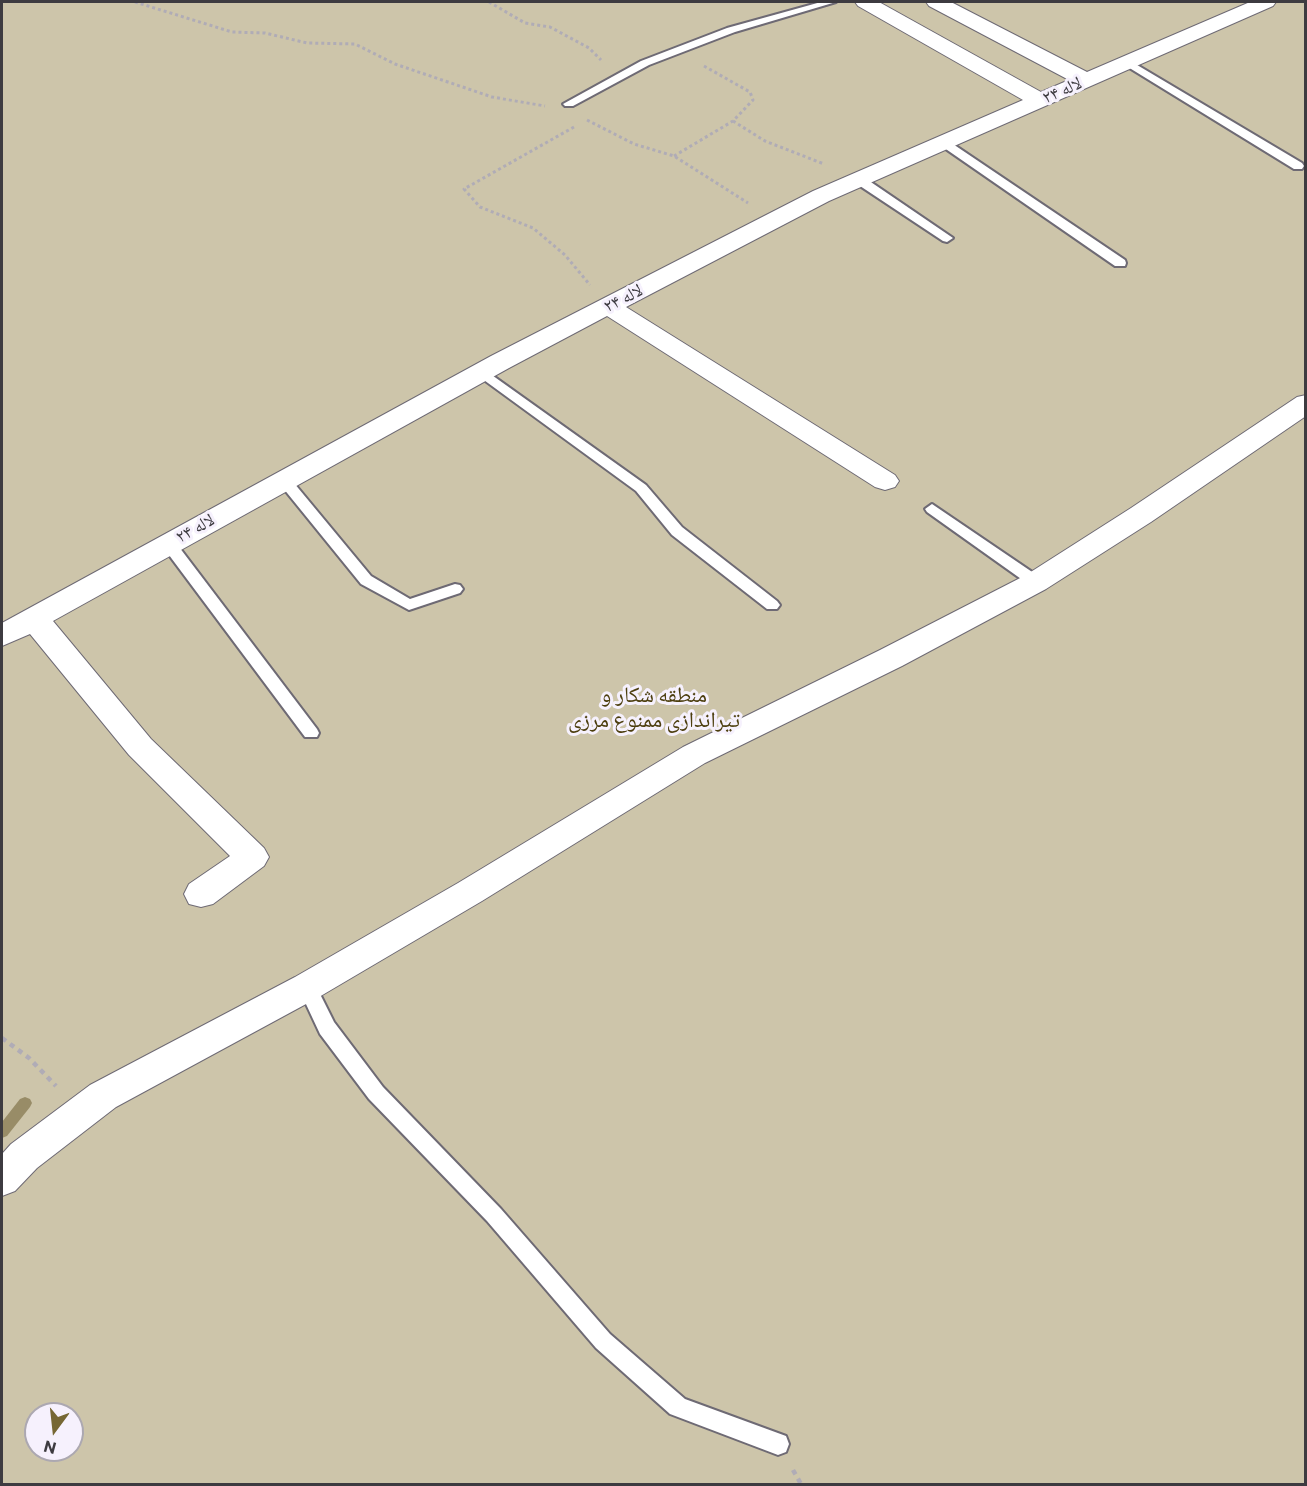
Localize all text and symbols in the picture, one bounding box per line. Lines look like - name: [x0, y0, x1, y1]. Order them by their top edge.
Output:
- street label: لاله ۲۴: [1039, 72, 1085, 108]
- street label: لاله ۲۴: [600, 279, 646, 317]
- street label: لاله ۲۴: [172, 509, 218, 547]
- park label: منطقه شکار و تیراندازی ممنوع مرزی: [568, 682, 740, 734]
- north arrow: [24, 1402, 84, 1462]
- text: N: [41, 1437, 58, 1459]

